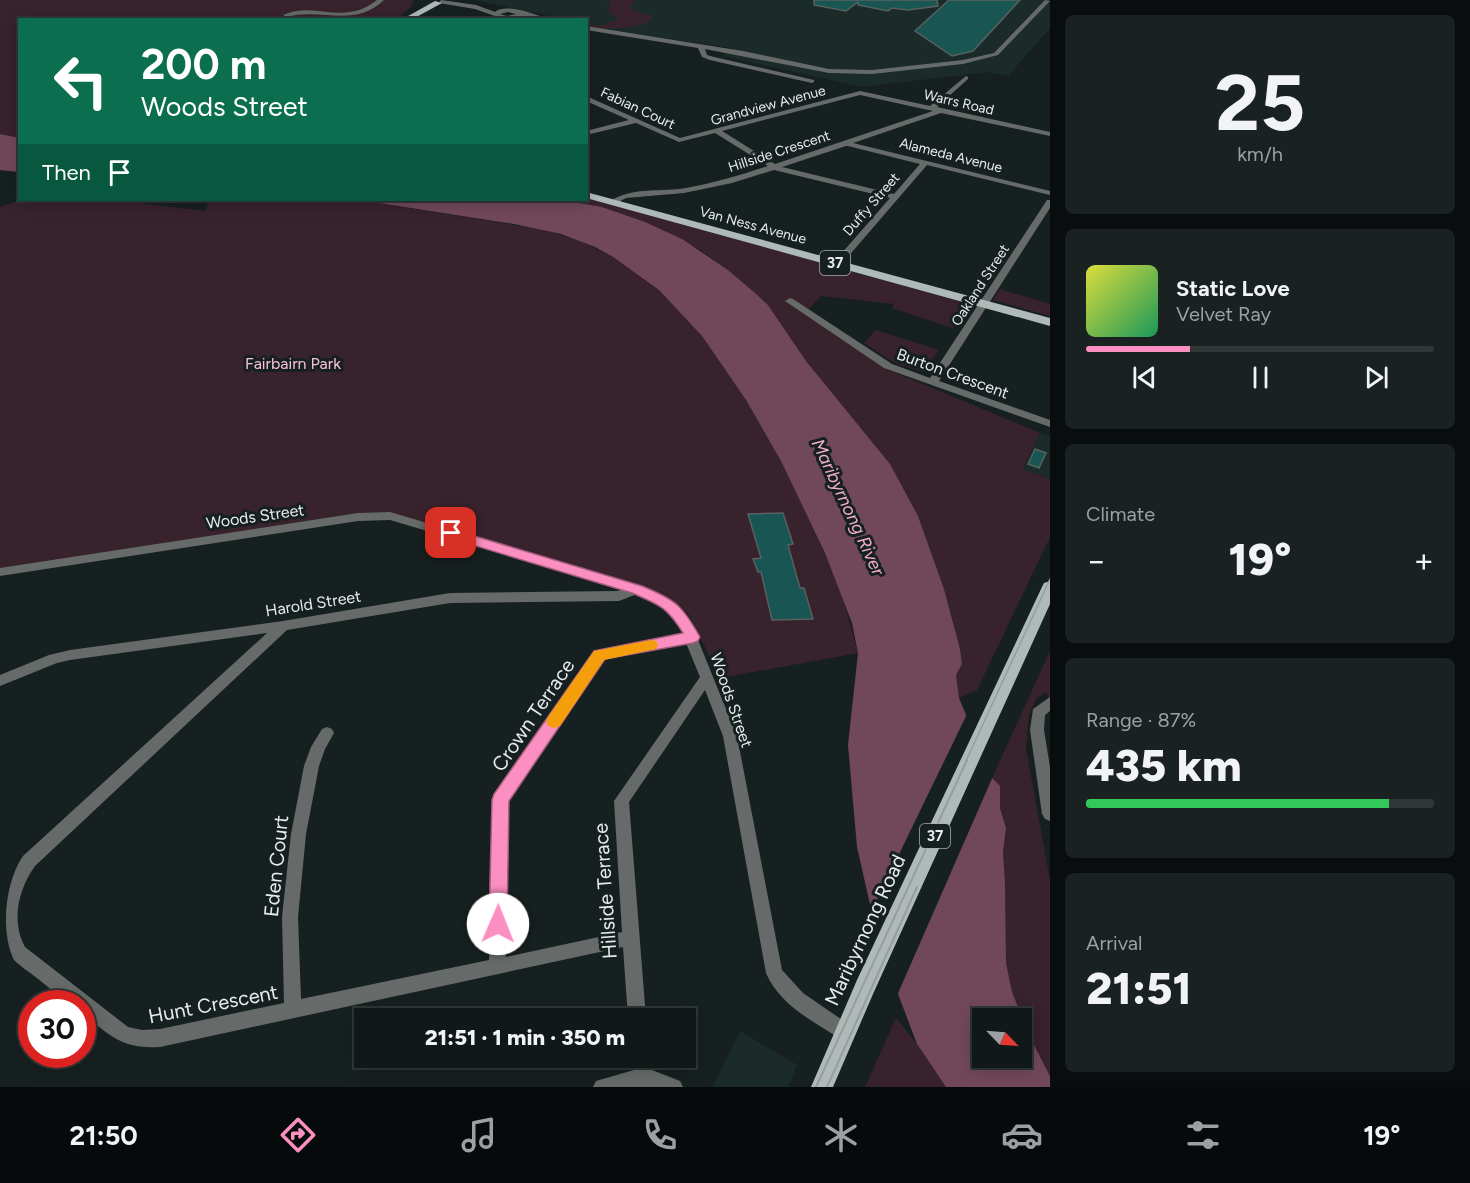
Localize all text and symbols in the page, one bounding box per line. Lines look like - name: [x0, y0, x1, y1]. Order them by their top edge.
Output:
- text: 200 m: [141, 39, 266, 90]
- icon: left: [42, 42, 120, 120]
- text: 25: [1215, 56, 1305, 150]
- street label: Grandview Avenue: [709, 82, 828, 129]
- street label: Fabian Court: [598, 84, 678, 133]
- street label: Warrs Road: [922, 86, 996, 119]
- text: Woods Street: [141, 90, 308, 123]
- street label: Hillside Crescent: [726, 127, 832, 176]
- street label: Alameda Avenue: [898, 134, 1004, 177]
- text: km/h: [1237, 142, 1283, 166]
- icon: arrive: [103, 156, 136, 189]
- text: Then: [42, 159, 91, 186]
- street label: Duffy Street: [839, 169, 903, 239]
- street label: Van Ness Avenue: [698, 203, 808, 248]
- street label: Oakland Street: [948, 241, 1013, 329]
- road number: 37: [820, 251, 850, 275]
- text: Static Love: [1176, 275, 1290, 302]
- text: Velvet Ray: [1176, 302, 1271, 326]
- street label: Burton Crescent: [894, 344, 1011, 403]
- park label: Fairbairn Park: [245, 354, 341, 373]
- icon: previous: [1128, 361, 1161, 394]
- icon: pause: [1244, 361, 1277, 394]
- icon: next: [1360, 361, 1393, 394]
- water label: Maribyrnong River: [807, 435, 890, 580]
- street label: Woods Street: [205, 500, 305, 533]
- text: Climate: [1086, 502, 1155, 526]
- pin: [425, 507, 476, 558]
- icon: arrive: [434, 516, 467, 549]
- text: 19°: [1229, 532, 1291, 586]
- text: −: [1086, 541, 1107, 580]
- text: +: [1413, 541, 1434, 580]
- street label: Harold Street: [264, 587, 362, 620]
- street label: Woods Street: [706, 650, 757, 750]
- street label: Crown Terrace: [487, 654, 579, 776]
- text: Range · 87%: [1086, 708, 1196, 732]
- text: 435 km: [1086, 738, 1242, 792]
- street label: Eden Court: [259, 814, 293, 918]
- street label: Hillside Terrace: [588, 822, 622, 960]
- road number: 37: [920, 824, 950, 848]
- street label: Maribyrnong Road: [819, 851, 911, 1009]
- position arrow: [466, 892, 530, 956]
- text: Arrival: [1086, 931, 1142, 955]
- text: 21:51: [1086, 961, 1192, 1015]
- street label: Hunt Crescent: [146, 980, 280, 1028]
- speed limit sign: 30: [18, 990, 96, 1068]
- north arrow: [972, 1008, 1032, 1068]
- map controls: [972, 1008, 1032, 1068]
- text: 21:51 · 1 min · 350 m: [425, 1024, 625, 1051]
- icon: directions: [277, 1114, 319, 1156]
- icon: music: [458, 1114, 500, 1156]
- icon: phone: [639, 1114, 681, 1156]
- icon: climate: [820, 1114, 862, 1156]
- icon: car: [1001, 1114, 1043, 1156]
- icon: filters: [1182, 1114, 1224, 1156]
- text: 21:50: [70, 1119, 138, 1152]
- text: 19°: [1363, 1119, 1400, 1152]

